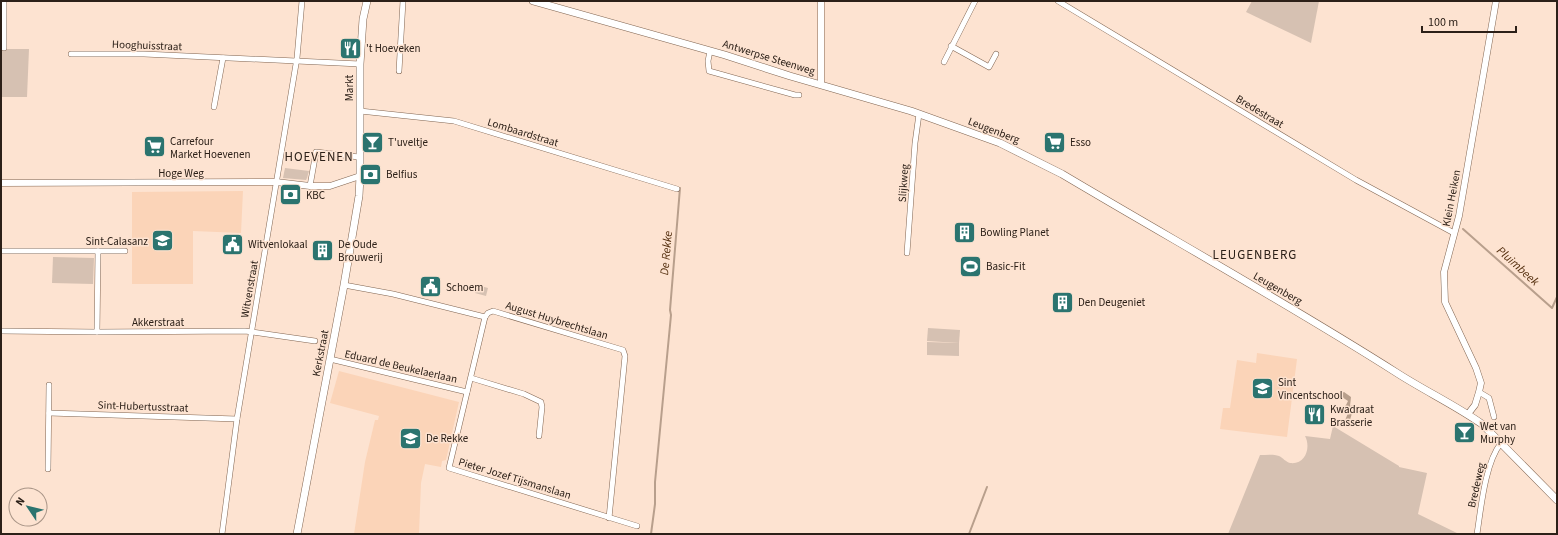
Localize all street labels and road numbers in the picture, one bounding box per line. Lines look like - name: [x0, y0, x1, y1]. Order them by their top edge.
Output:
- street label: Antwerpse Steenweg: [721, 36, 817, 79]
- street label: Hooghuisstraat: [112, 37, 183, 54]
- street label: Markt: [342, 75, 357, 101]
- street label: Bredestraat: [1233, 91, 1287, 132]
- street label: Leugenberg: [966, 114, 1022, 147]
- street label: Lombaardstraat: [486, 115, 560, 150]
- street label: Slijkweg: [895, 163, 912, 203]
- street label: Hoge Weg: [158, 166, 204, 181]
- street label: Klein Heiken: [1439, 168, 1464, 228]
- street label: Witvenstraat: [237, 259, 262, 319]
- street label: Leugenberg: [1250, 268, 1305, 309]
- street label: August Huybrechtslaan: [504, 298, 610, 343]
- street label: Akkerstraat: [132, 315, 184, 330]
- street label: Kerkstraat: [309, 328, 332, 378]
- street label: Eduard de Beukelaerlaan: [343, 346, 459, 387]
- street label: Sint-Hubertusstraat: [97, 397, 189, 416]
- street label: Pieter Jozef Tijsmanslaan: [457, 454, 573, 503]
- street label: Bredeweg: [1464, 461, 1489, 509]

